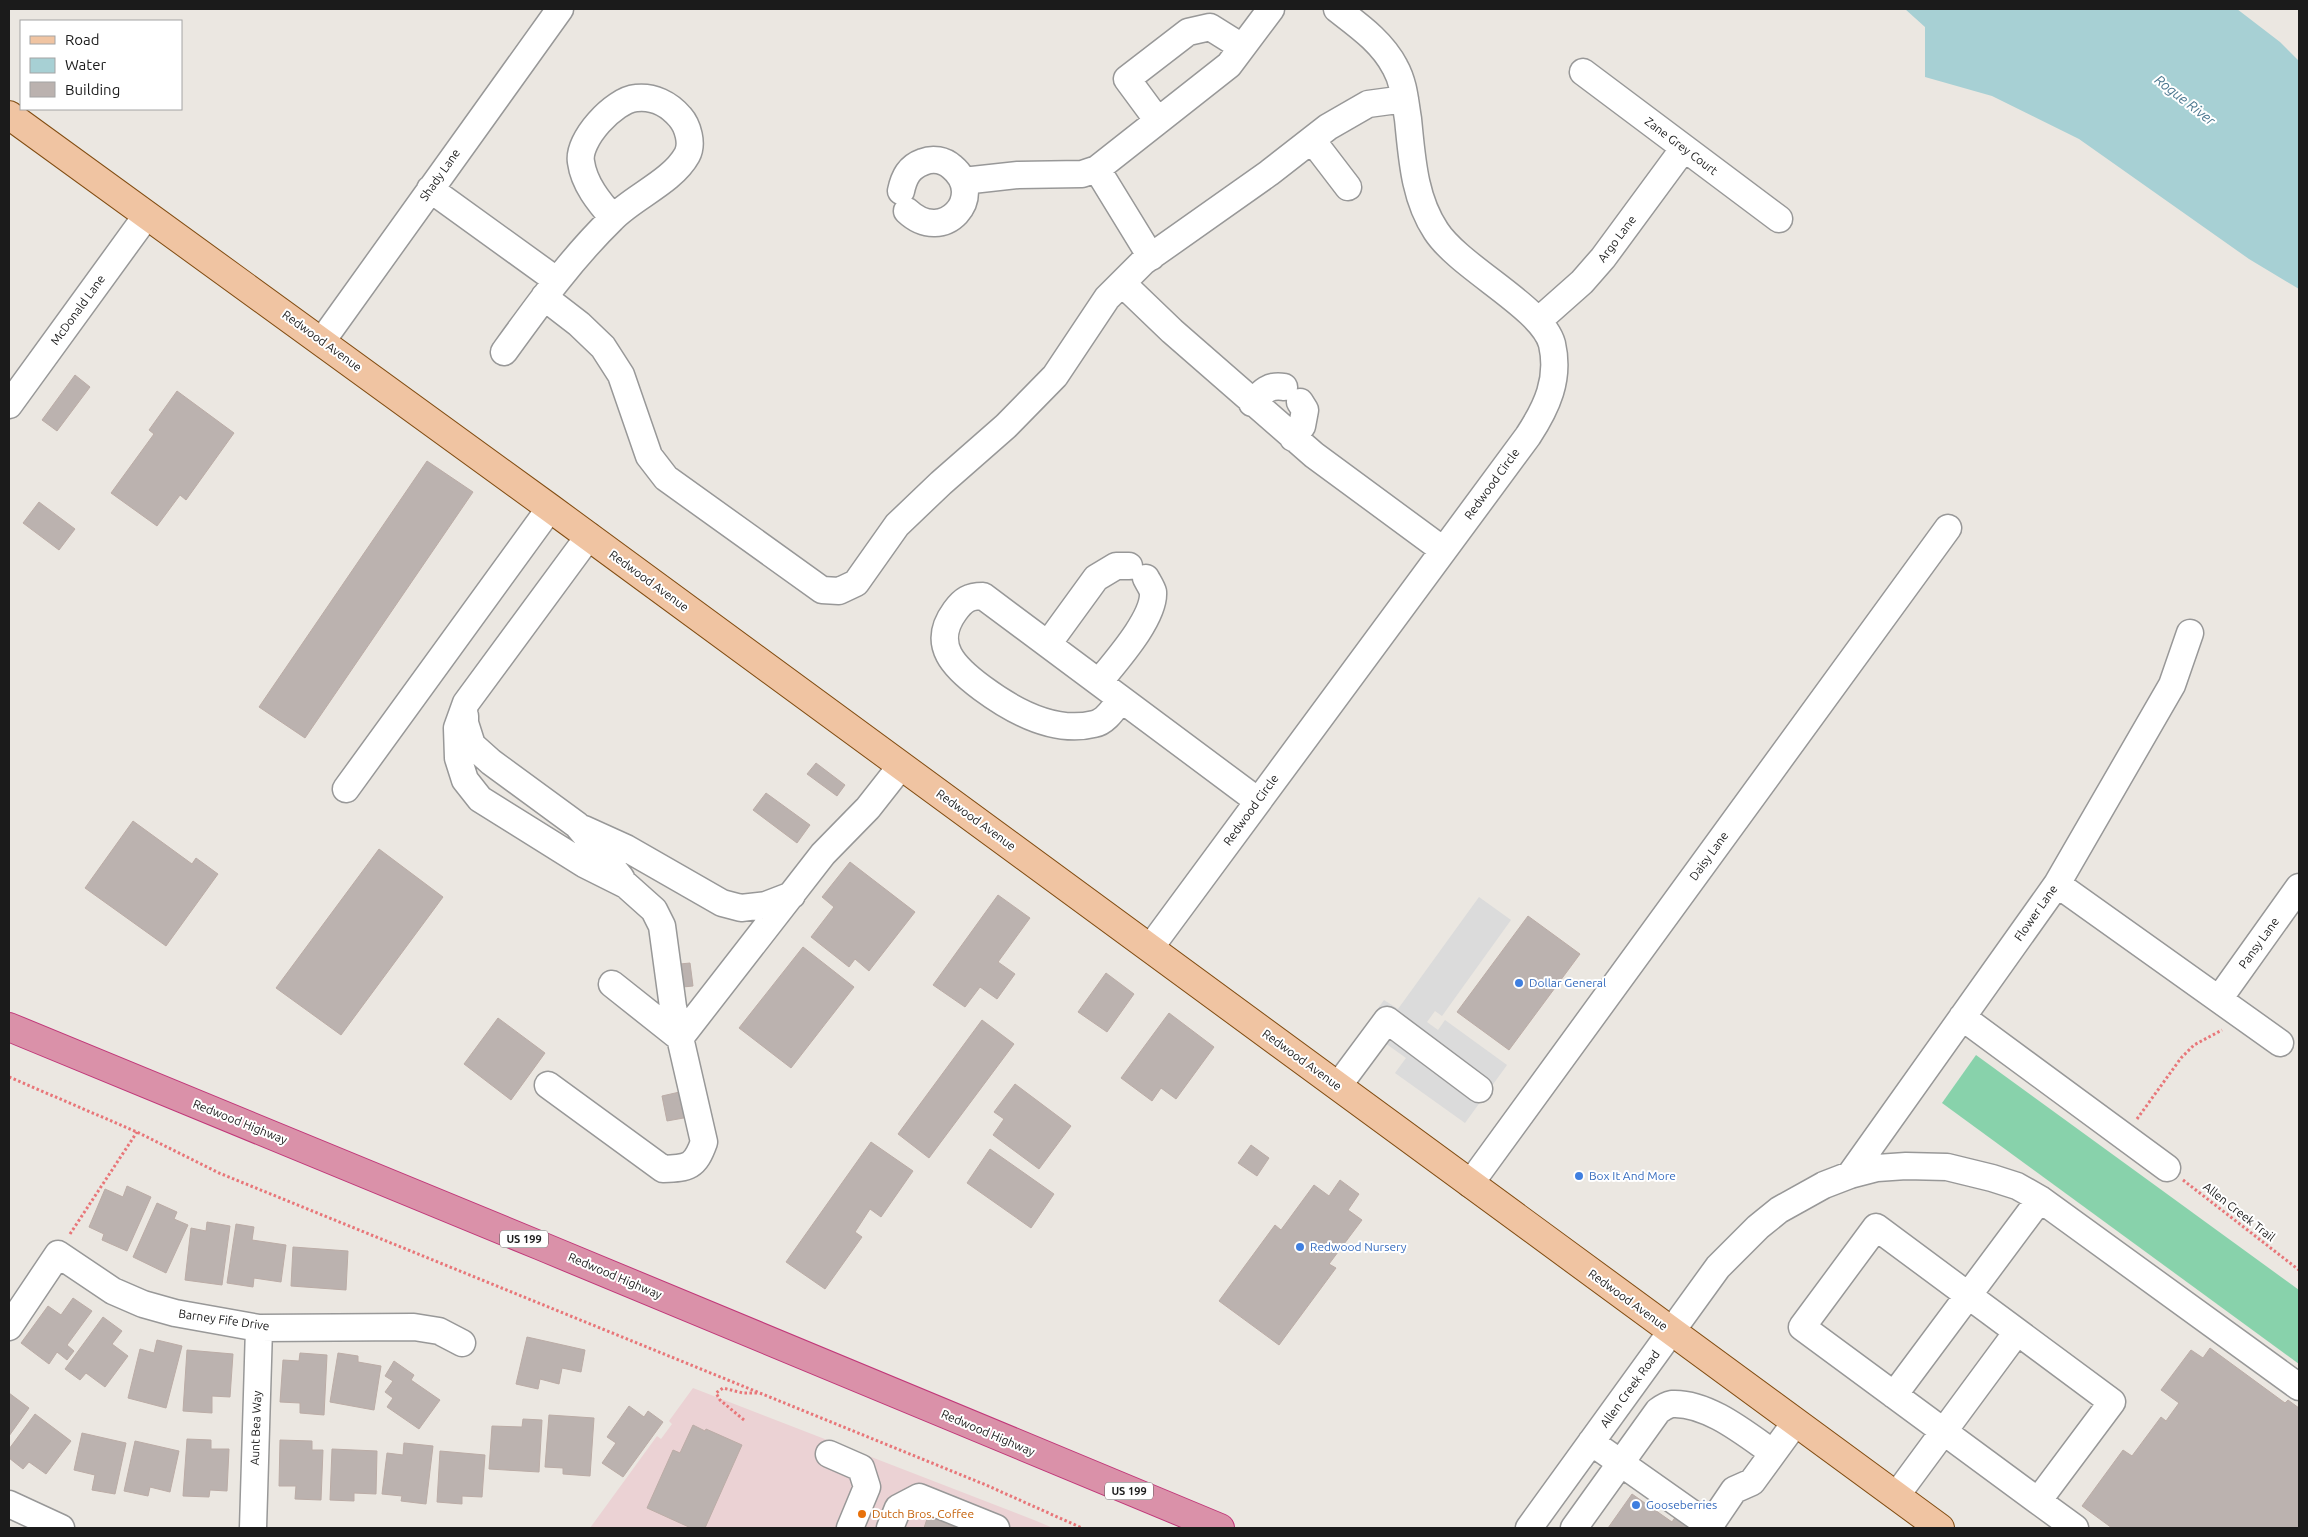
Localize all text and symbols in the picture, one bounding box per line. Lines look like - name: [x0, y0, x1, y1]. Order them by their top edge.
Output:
- legend: [20, 20, 182, 110]
- text: Road: [65, 31, 100, 48]
- text: Water: [65, 56, 106, 73]
- water label: Rogue River: [2152, 71, 2219, 129]
- text: Building: [65, 81, 120, 98]
- street label: Zane Grey Court: [1643, 114, 1720, 177]
- street label: Shady Lane: [417, 146, 462, 203]
- street label: Argo Lane: [1595, 213, 1638, 264]
- street label: McDonald Lane: [48, 272, 107, 347]
- street label: Redwood Avenue: [280, 308, 364, 374]
- street label: Redwood Circle: [1462, 446, 1522, 522]
- street label: Redwood Avenue: [607, 548, 691, 614]
- street label: Redwood Circle: [1221, 772, 1281, 848]
- street label: Redwood Avenue: [934, 787, 1018, 853]
- street label: Daisy Lane: [1687, 829, 1731, 883]
- street label: Flower Lane: [2011, 882, 2060, 943]
- street label: Pansy Lane: [2236, 915, 2281, 971]
- place label: Dollar General: [1529, 976, 1606, 989]
- marker: Dollar General: [1513, 977, 1525, 989]
- street label: Redwood Avenue: [1260, 1027, 1344, 1093]
- street label: Redwood Highway: [191, 1097, 289, 1146]
- place label: Box It And More: [1589, 1169, 1676, 1182]
- marker: Box It And More: [1573, 1170, 1585, 1182]
- street label: Allen Creek Trail: [2201, 1180, 2278, 1244]
- road number: US 199: [500, 1230, 548, 1248]
- place label: Redwood Nursery: [1310, 1240, 1407, 1253]
- marker: Redwood Nursery: [1294, 1241, 1306, 1253]
- street label: Redwood Highway: [566, 1250, 664, 1301]
- street label: Redwood Avenue: [1586, 1267, 1670, 1333]
- street label: Barney Fife Drive: [178, 1307, 270, 1332]
- street label: Allen Creek Road: [1597, 1348, 1662, 1430]
- street label: Aunt Bea Way: [248, 1390, 263, 1466]
- street label: Redwood Highway: [939, 1407, 1037, 1458]
- road number: US 199: [1105, 1482, 1153, 1500]
- place label: Gooseberries: [1646, 1498, 1717, 1511]
- marker: Gooseberries: [1630, 1499, 1642, 1511]
- place label: Dutch Bros. Coffee: [872, 1507, 974, 1520]
- marker: Dutch Bros. Coffee: [856, 1508, 868, 1520]

